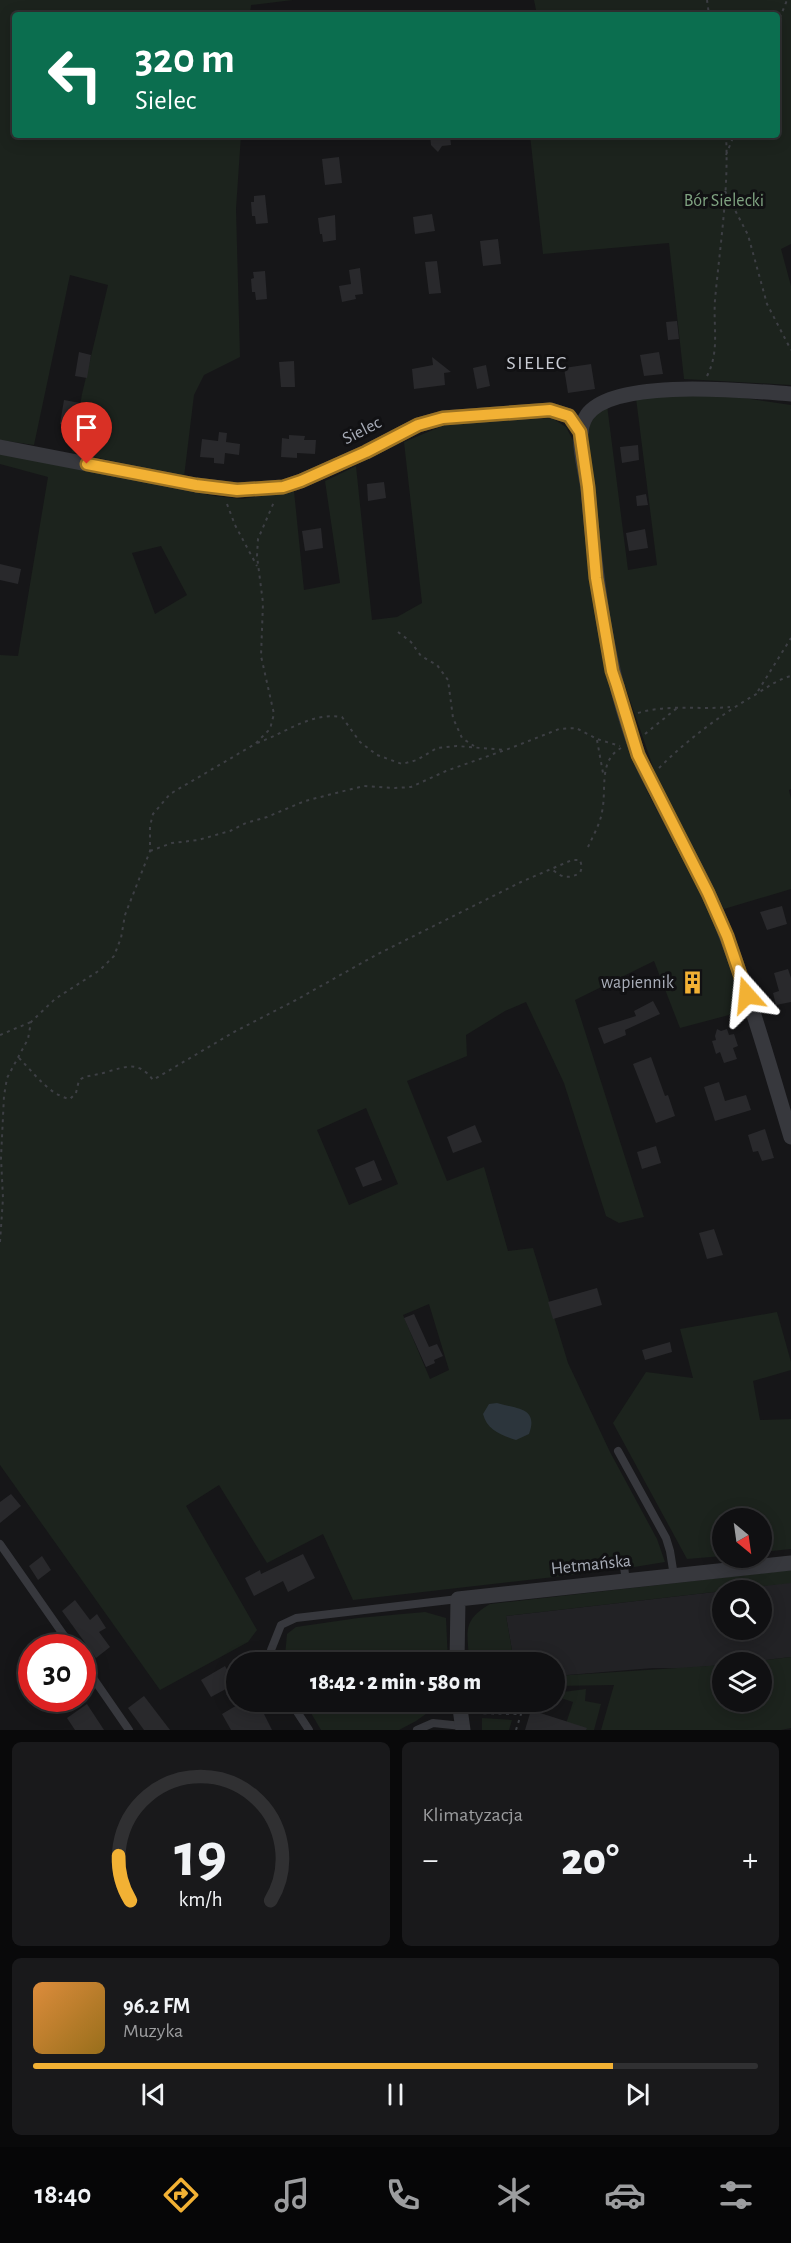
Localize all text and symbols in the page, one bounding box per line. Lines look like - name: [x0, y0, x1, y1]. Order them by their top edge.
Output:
- icon: left: [36, 36, 114, 114]
- text: 320 m: [135, 38, 235, 80]
- text: Sielec: [135, 87, 196, 114]
- park label: Bór Sielecki: [684, 192, 764, 210]
- district label: SIELEC: [506, 353, 568, 373]
- pin: [61, 402, 112, 464]
- icon: arrive: [70, 411, 103, 444]
- street label: Sielec: [340, 414, 384, 448]
- position arrow: [715, 963, 779, 1027]
- building icon: wapiennik: [679, 970, 705, 996]
- place label: wapiennik: [601, 974, 675, 992]
- north arrow: [712, 1508, 772, 1568]
- map controls: [712, 1508, 772, 1712]
- street label: Hetmańska: [550, 1552, 632, 1578]
- button: search: [712, 1580, 772, 1640]
- speed limit sign: 30: [18, 1634, 96, 1712]
- button: layers: [712, 1652, 772, 1712]
- text: 18:42 · 2 min · 580 m: [310, 1671, 481, 1693]
- text: Klimatyzacja: [423, 1805, 523, 1825]
- text: 19: [174, 1825, 227, 1887]
- text: 20°: [561, 1838, 619, 1883]
- text: −: [423, 1844, 438, 1877]
- text: +: [742, 1844, 758, 1877]
- text: km/h: [179, 1889, 223, 1910]
- text: 96.2 FM: [123, 1995, 190, 2017]
- text: Muzyka: [123, 2021, 183, 2041]
- icon: previous: [137, 2078, 170, 2111]
- icon: pause: [379, 2078, 412, 2111]
- icon: next: [621, 2078, 654, 2111]
- icon: directions: [160, 2174, 202, 2216]
- icon: music: [271, 2174, 313, 2216]
- icon: phone: [382, 2174, 424, 2216]
- icon: climate: [493, 2174, 535, 2216]
- icon: car: [604, 2174, 646, 2216]
- icon: filters: [715, 2174, 757, 2216]
- text: 18:40: [34, 2181, 91, 2208]

